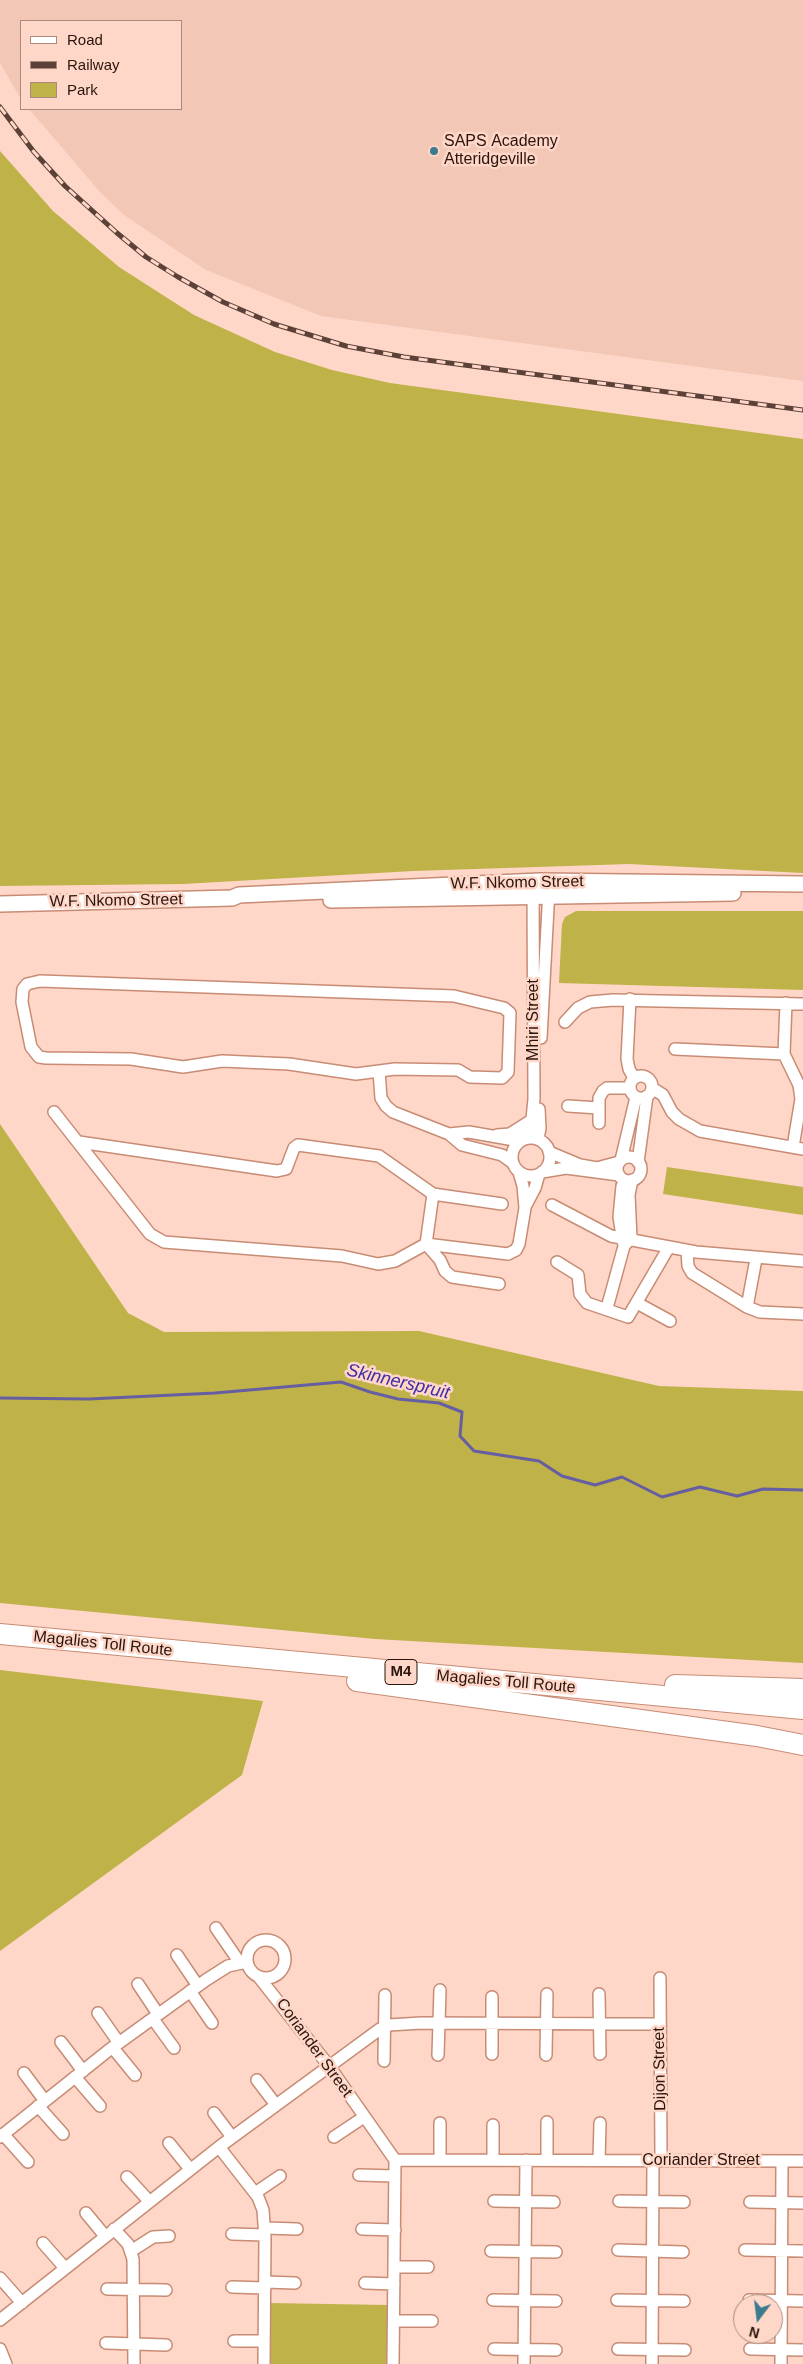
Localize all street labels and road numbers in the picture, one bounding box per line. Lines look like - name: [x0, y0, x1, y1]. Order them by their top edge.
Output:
- street label: W.F. Nkomo Street: [450, 872, 584, 894]
- street label: W.F. Nkomo Street: [49, 890, 183, 912]
- street label: Mhiri Street: [524, 979, 544, 1061]
- street label: Magalies Toll Route: [33, 1627, 173, 1661]
- road number: M4: [385, 1660, 417, 1684]
- street label: Magalies Toll Route: [436, 1666, 576, 1698]
- street label: Coriander Street: [272, 1995, 356, 2101]
- street label: Dijon Street: [650, 2027, 670, 2111]
- street label: Coriander Street: [642, 2151, 760, 2171]

